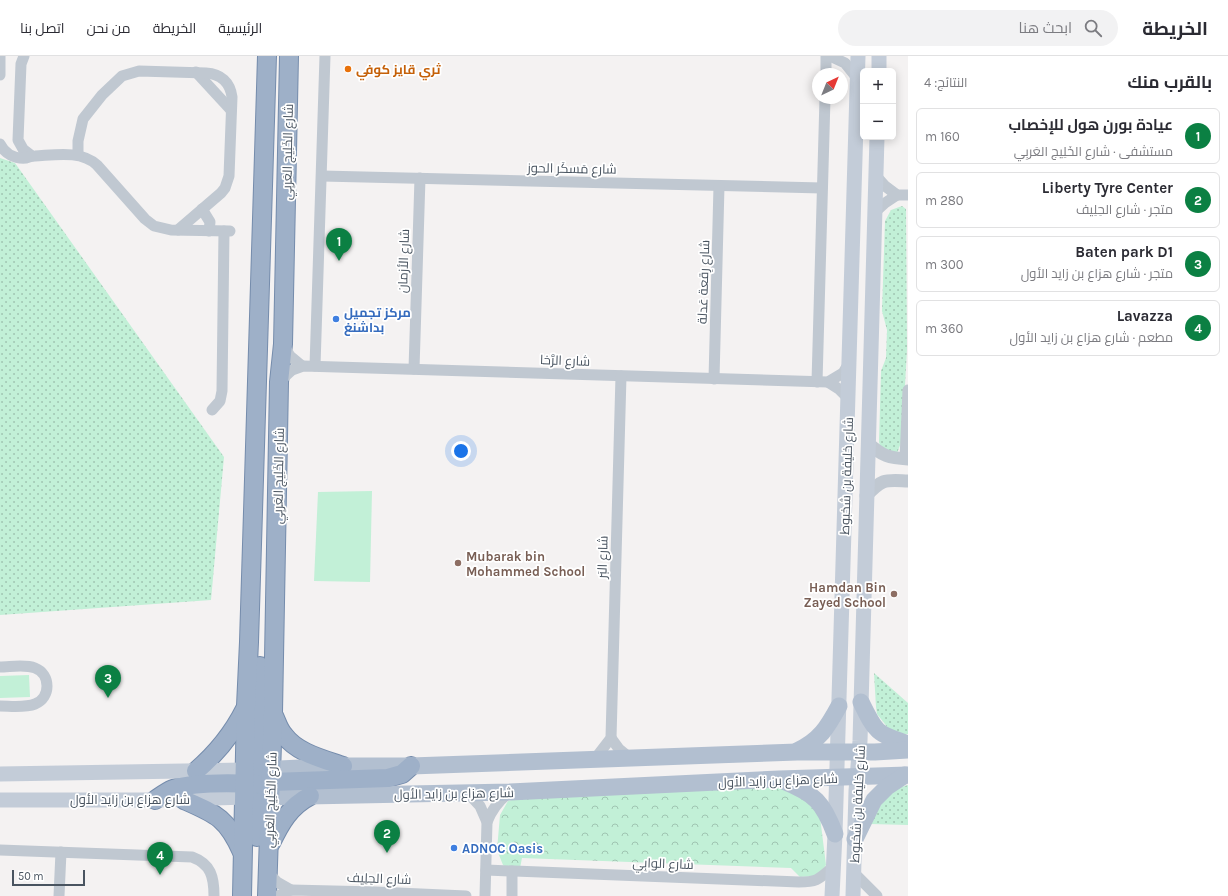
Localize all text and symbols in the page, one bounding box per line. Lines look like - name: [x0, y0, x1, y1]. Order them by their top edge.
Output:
- search box: [838, 10, 1118, 46]
- icon: search: [1082, 17, 1104, 39]
- text: الخريطة: [1142, 18, 1208, 40]
- text: ابحث هنا: [1018, 19, 1072, 37]
- text: اتصل بنا: [20, 20, 65, 37]
- text: من نحن: [87, 20, 131, 37]
- text: الخريطة: [153, 20, 196, 37]
- text: الرئيسية: [218, 20, 262, 37]
- place label: ثري قايز كوفي: [356, 62, 441, 81]
- marker: ثري قايز كوفي: [343, 64, 353, 74]
- north arrow: [812, 68, 848, 104]
- map controls: [860, 68, 896, 140]
- button: +: [860, 68, 896, 104]
- text: بالقرب منك: [1128, 72, 1212, 92]
- text: النتائج: 4: [924, 75, 968, 90]
- street label: شارع الخَلِيج العَربِي: [279, 104, 299, 200]
- button: −: [860, 104, 896, 140]
- text: عيادة بورن هول للإخصاب: [1009, 116, 1173, 134]
- text: 160 m: [925, 129, 960, 144]
- text: 1: [1196, 129, 1200, 144]
- text: مستشفى · شارع الخَلِيج العَربِي: [1014, 144, 1173, 159]
- street label: شارع مَسكَر الحوز: [526, 160, 617, 178]
- text: Liberty Tyre Center: [1042, 179, 1173, 197]
- text: 280 m: [925, 193, 964, 208]
- text: 2: [1194, 193, 1202, 208]
- text: متجر · شارع الحِلِيف: [1076, 202, 1173, 217]
- pin: 1: [326, 228, 352, 261]
- street label: شارع الأزمان: [395, 229, 413, 293]
- street label: شارع رِقعة عَدلة: [695, 240, 714, 324]
- text: Baten park D1: [1075, 243, 1173, 261]
- text: 300 m: [925, 257, 963, 272]
- text: 3: [1194, 257, 1202, 272]
- text: متجر · شارع هزاع بن زايد الأول: [1021, 266, 1173, 281]
- place label: مركز تجميل بداشنغ: [344, 305, 411, 336]
- text: Lavazza: [1117, 307, 1173, 325]
- marker: مركز تجميل بداشنغ: [331, 314, 341, 324]
- text: 360 m: [925, 321, 963, 336]
- text: 4: [1194, 321, 1202, 336]
- text: مطعم · شارع هزاع بن زايد الأول: [1010, 330, 1173, 345]
- street label: شارع الرَّخا: [540, 352, 590, 370]
- street label: شارع خليفة بن شخبوط: [837, 417, 857, 535]
- street label: شارع الخَلِيج العَربِي: [270, 428, 290, 524]
- your location: [451, 441, 471, 461]
- street label: شارع البَر: [594, 535, 612, 580]
- place label: Mubarak bin Mohammed School: [466, 549, 585, 579]
- marker: Mubarak bin Mohammed School: [453, 558, 463, 568]
- place label: Hamdan Bin Zayed School: [804, 580, 886, 610]
- marker: Hamdan Bin Zayed School: [889, 589, 899, 599]
- pin: 3: [95, 665, 121, 698]
- street label: شارع خليفة بن شخبوط: [847, 745, 869, 863]
- street label: شارع الخَلِيج العَربِي: [261, 752, 283, 849]
- street label: شارع هزاع بن زايد الأول: [718, 771, 838, 791]
- street label: شارع هزاع بن زايد الأول: [394, 785, 514, 803]
- street label: شارع هزاع بن زايد الأول: [70, 792, 190, 808]
- pin: 2: [374, 820, 400, 853]
- place label: ADNOC Oasis: [462, 841, 543, 856]
- pin: 4: [147, 842, 173, 875]
- marker: ADNOC Oasis: [449, 843, 459, 853]
- street label: شارع الوابِي: [632, 855, 694, 875]
- scale bar: [12, 868, 85, 887]
- text: 50 m: [18, 870, 44, 883]
- street label: شارع الحِلِيف: [346, 870, 412, 888]

